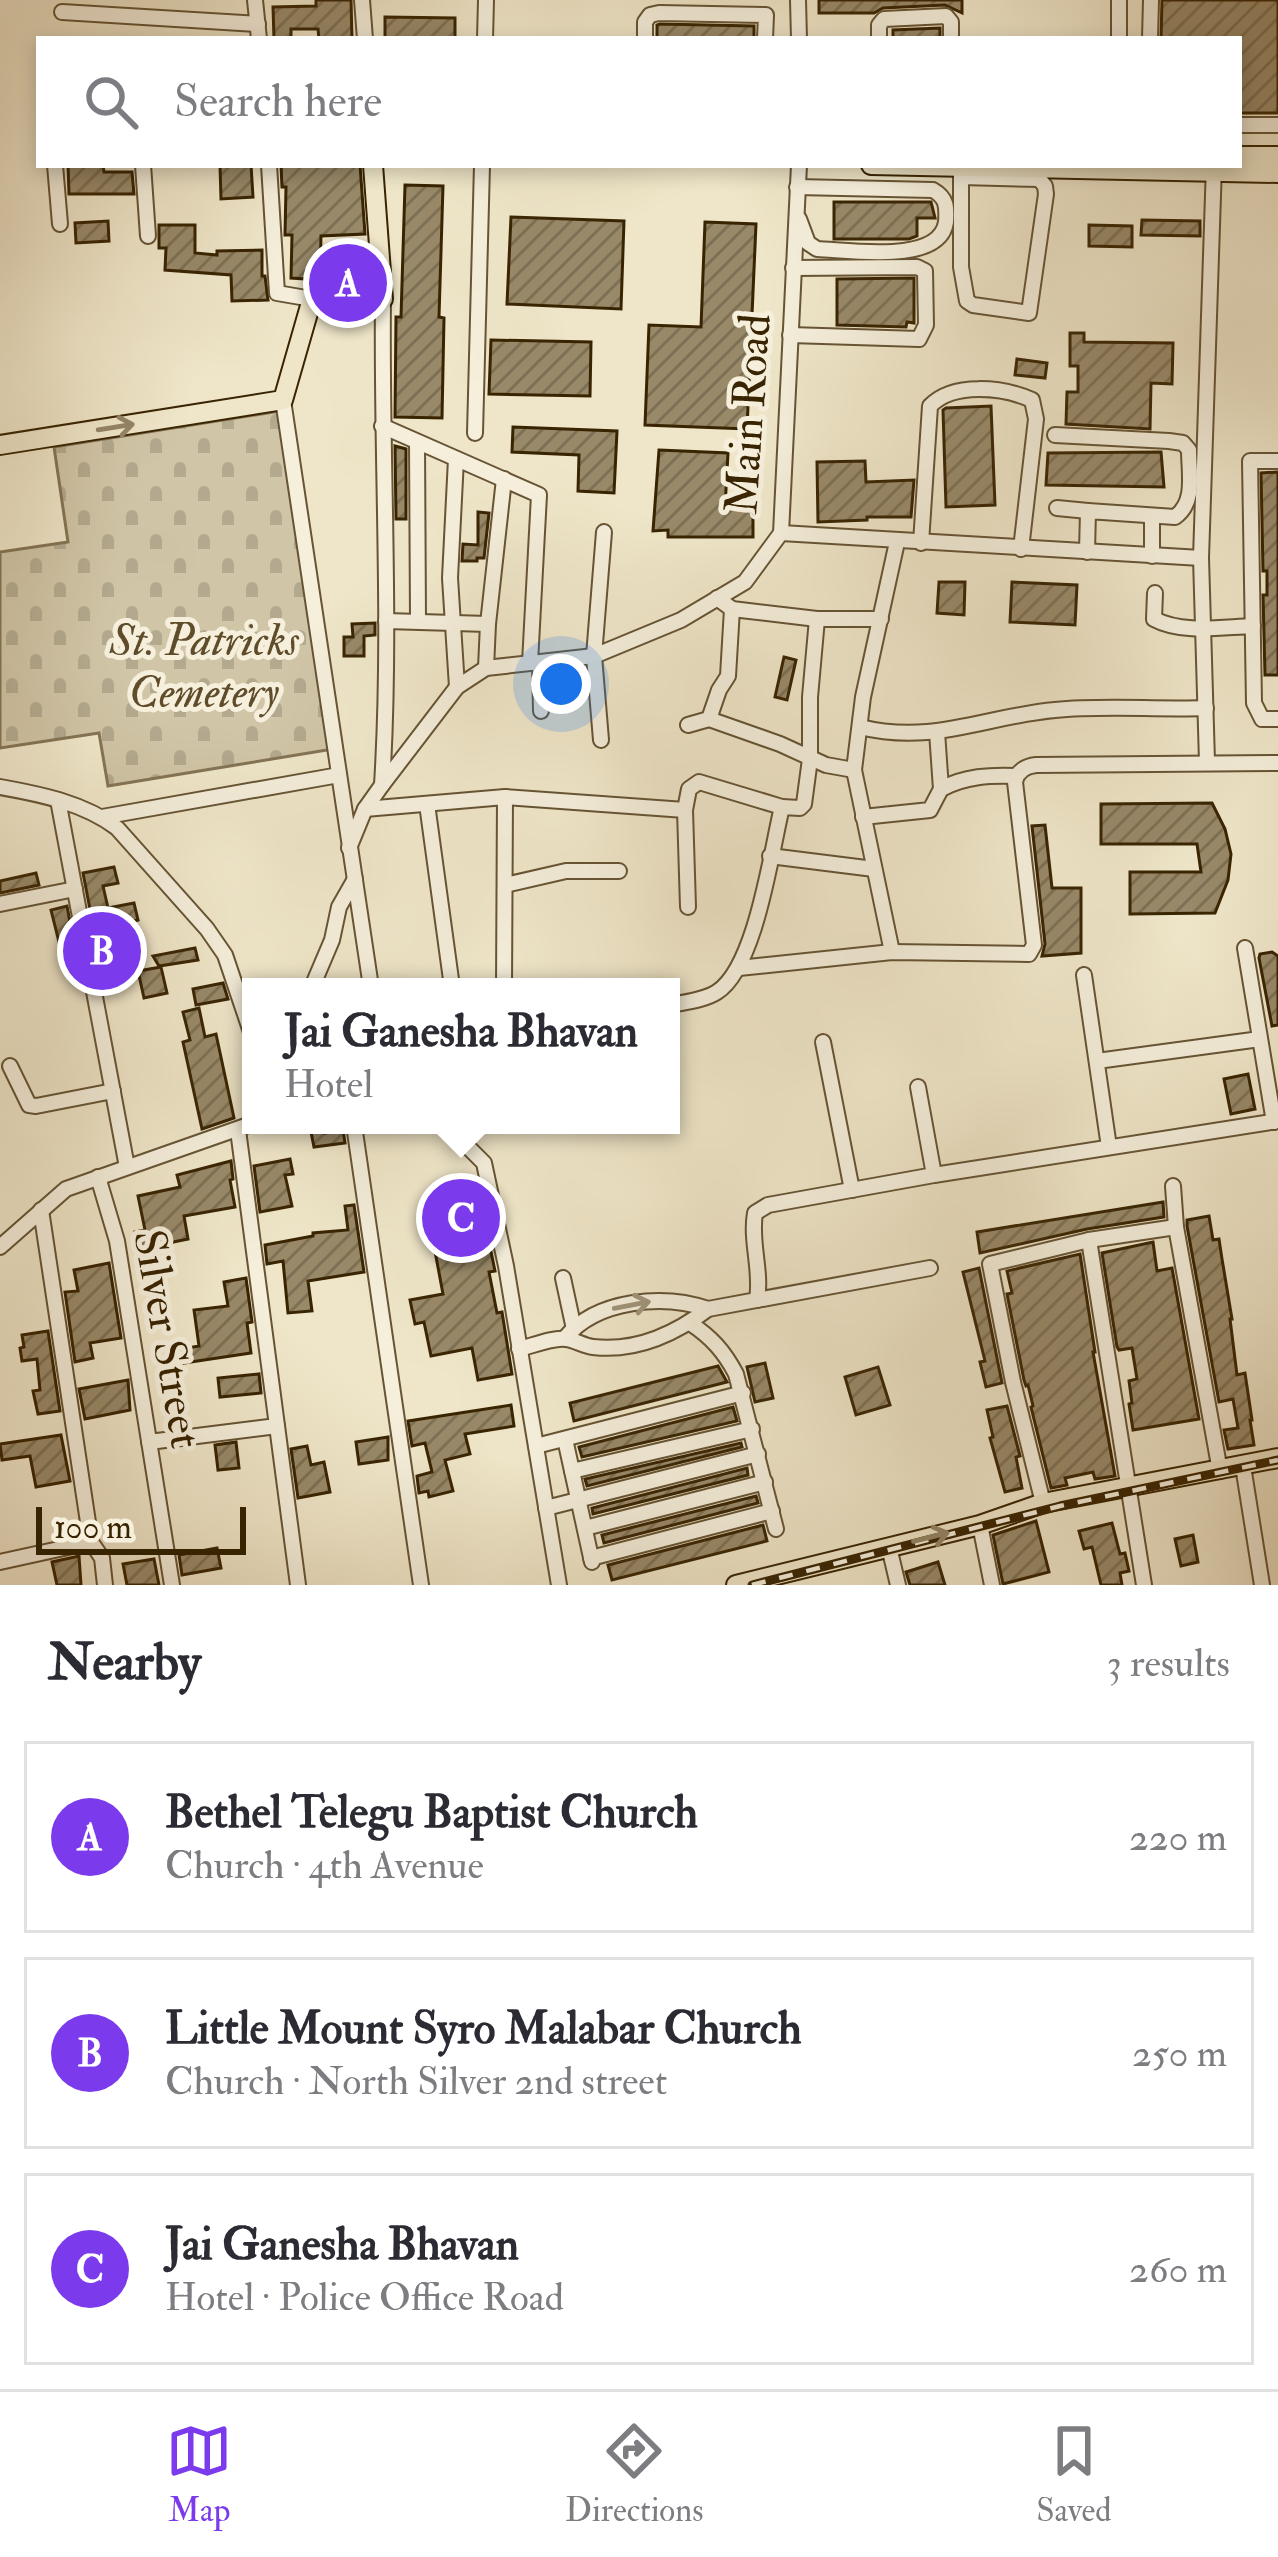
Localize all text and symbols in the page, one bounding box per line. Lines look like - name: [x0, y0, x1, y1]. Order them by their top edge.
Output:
- search box: [36, 36, 1242, 168]
- icon: search: [78, 69, 144, 135]
- text: Search here: [174, 74, 382, 130]
- pin: A: [309, 238, 387, 328]
- street label: Main Road: [714, 312, 784, 516]
- one-way arrow: [95, 414, 134, 437]
- park label: St. Patricks Cemetery: [108, 613, 299, 721]
- your location: [531, 654, 591, 714]
- pin: B: [63, 906, 141, 996]
- popup: [242, 978, 680, 1134]
- text: Jai Ganesha Bhavan: [284, 1004, 638, 1060]
- text: Hotel: [284, 1060, 373, 1109]
- pin: C: [422, 1173, 500, 1263]
- street label: Silver Street: [120, 1225, 214, 1453]
- one-way arrow: [612, 1293, 651, 1315]
- scale bar: [36, 1501, 246, 1554]
- text: 100 m: [54, 1507, 132, 1548]
- one-way arrow: [912, 1525, 950, 1547]
- text: Nearby: [48, 1631, 201, 1695]
- text: 3 results: [1107, 1639, 1230, 1688]
- text: Bethel Telegu Baptist Church: [165, 1785, 698, 1841]
- text: A: [78, 1813, 102, 1862]
- text: 220 m: [1129, 1813, 1227, 1862]
- text: Church · 4th Avenue: [165, 1841, 484, 1890]
- text: Little Mount Syro Malabar Church: [165, 2001, 801, 2057]
- text: B: [77, 2029, 103, 2078]
- text: 250 m: [1132, 2029, 1227, 2078]
- text: Church · North Silver 2nd street: [165, 2057, 667, 2106]
- text: Jai Ganesha Bhavan: [165, 2217, 519, 2273]
- text: C: [76, 2245, 104, 2294]
- text: 260 m: [1129, 2245, 1227, 2294]
- text: Hotel · Police Office Road: [165, 2273, 564, 2322]
- tab: Map: [166, 2418, 232, 2531]
- tab: Directions: [565, 2418, 704, 2531]
- tab: Saved: [1036, 2418, 1112, 2531]

